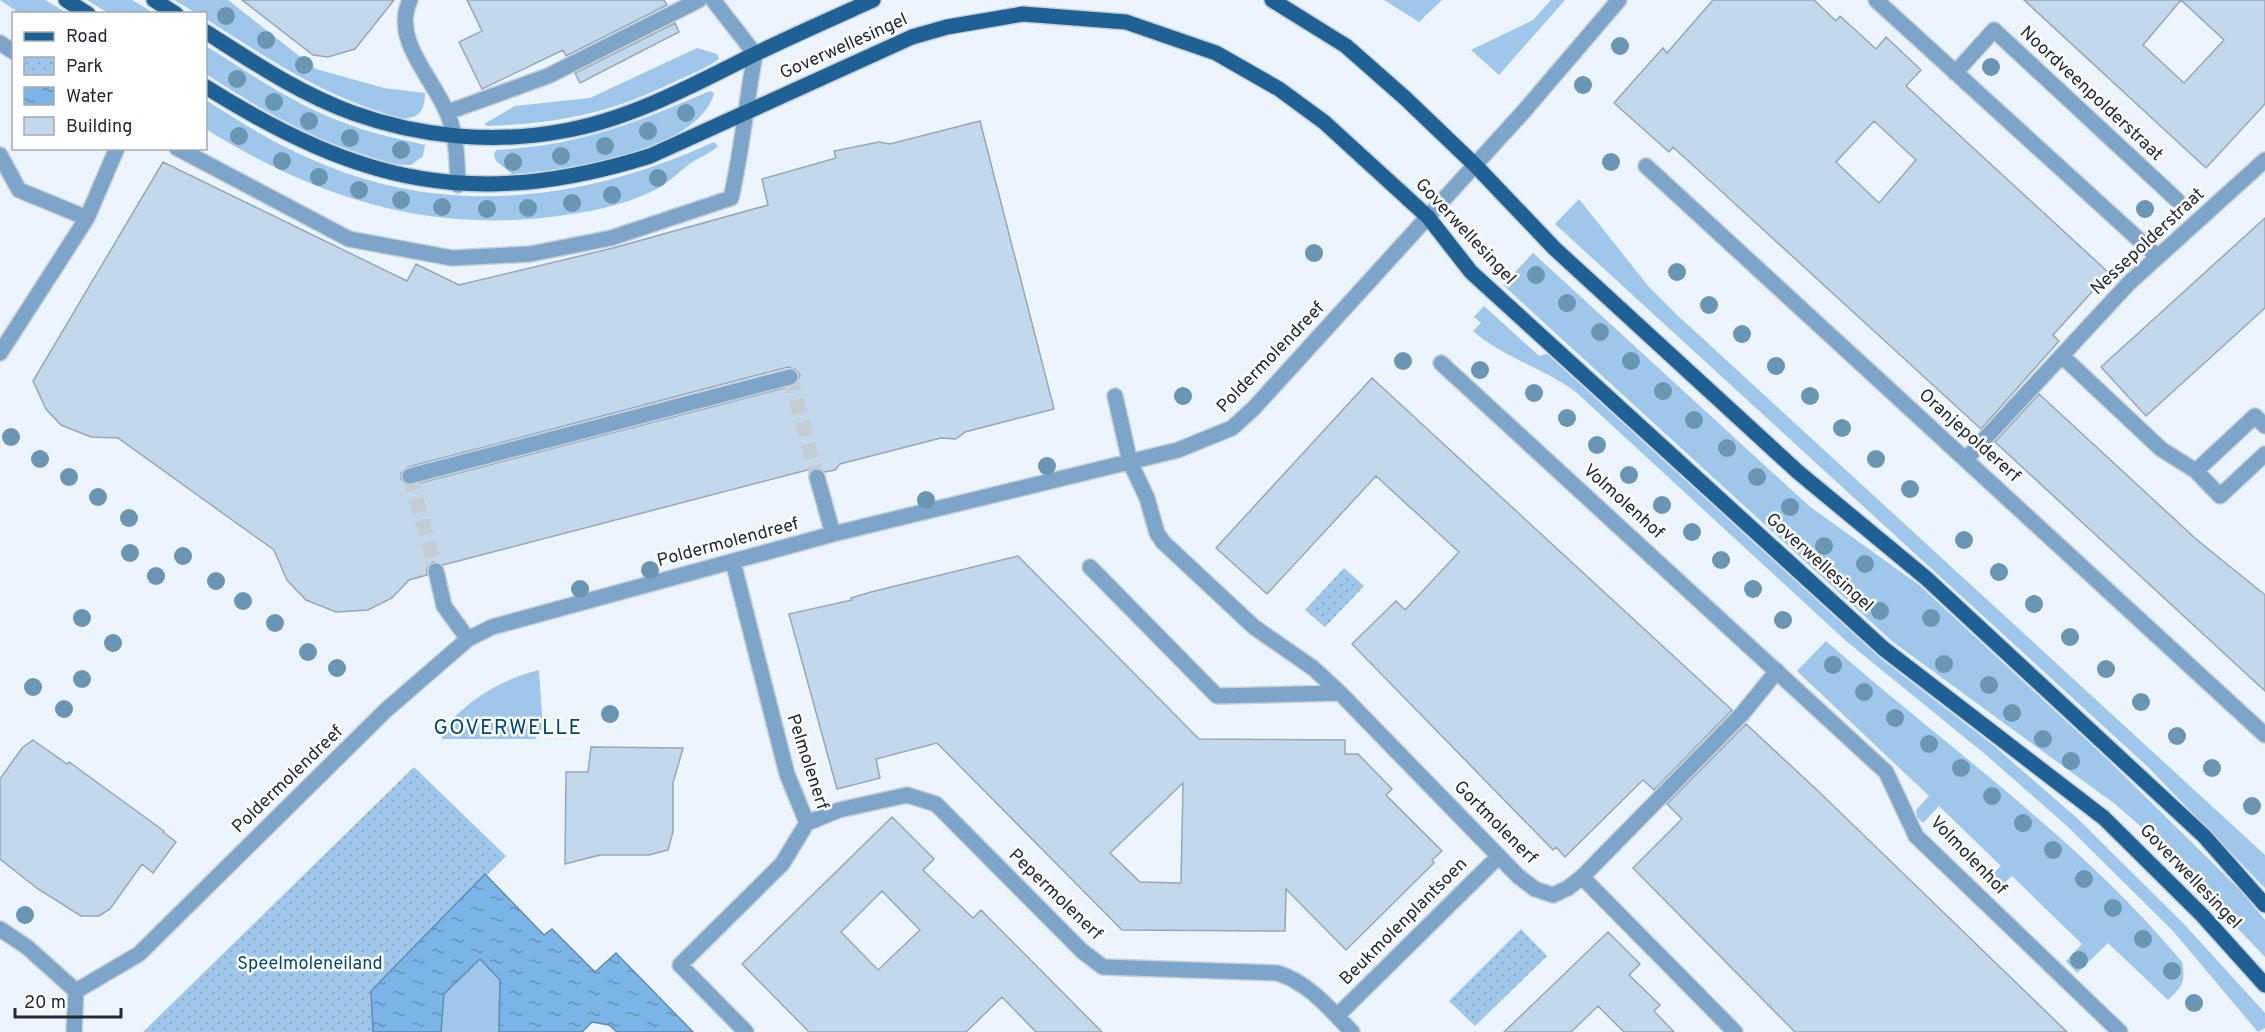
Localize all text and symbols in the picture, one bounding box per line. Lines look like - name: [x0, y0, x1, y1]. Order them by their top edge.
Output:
- street label: Goverwellesingel: [776, 9, 912, 85]
- legend: [12, 12, 207, 150]
- street label: Noordveenpolderstraat: [2015, 22, 2167, 166]
- text: Road: [66, 26, 108, 49]
- text: Park: [66, 56, 103, 79]
- text: Water: [66, 86, 113, 109]
- text: Building: [66, 116, 132, 139]
- street label: Goverwellesingel: [1410, 174, 1520, 290]
- street label: Nessepolderstraat: [2086, 183, 2210, 301]
- street label: Poldermolendreef: [1212, 298, 1330, 418]
- street label: Oranjepoldererf: [1913, 384, 2025, 488]
- street label: Volmolenhof: [1578, 460, 1668, 544]
- street label: Goverwellesingel: [1760, 508, 1878, 618]
- street label: Poldermolendreef: [655, 513, 801, 573]
- street label: Pelmolenerf: [781, 711, 833, 813]
- district label: GOVERWELLE: [433, 715, 583, 742]
- street label: Poldermolendreef: [228, 721, 348, 839]
- street label: Gortmolenerf: [1448, 776, 1542, 870]
- street label: Volmolenhof: [1925, 812, 2011, 900]
- street label: Goverwellesingel: [2134, 820, 2246, 934]
- street label: Pepermolenerf: [1003, 844, 1107, 946]
- street label: Beukmolenplantsoen: [1335, 853, 1473, 991]
- park label: Speelmoleneiland: [237, 953, 383, 976]
- scale bar: [15, 981, 122, 1019]
- text: 20 m: [24, 992, 66, 1015]

